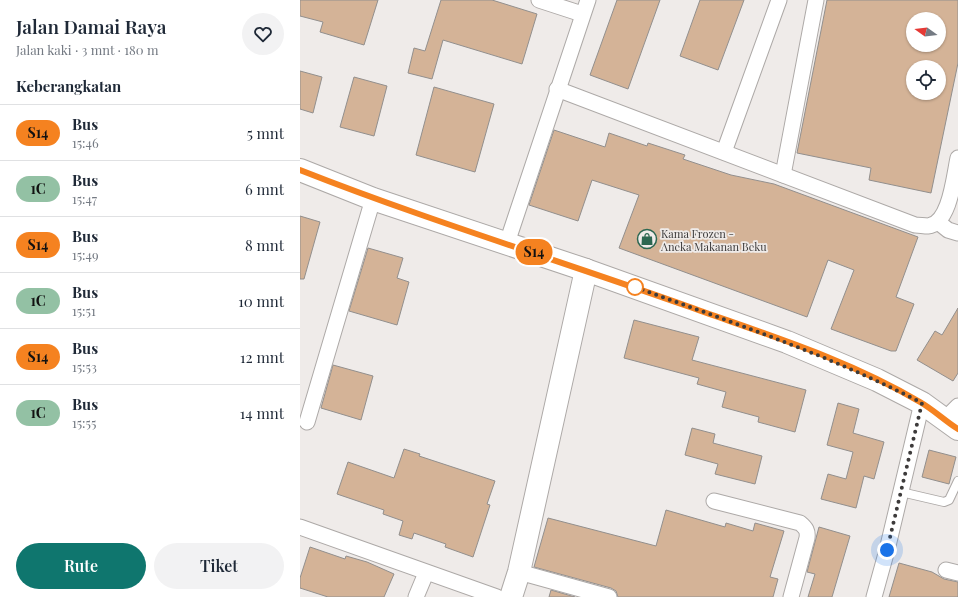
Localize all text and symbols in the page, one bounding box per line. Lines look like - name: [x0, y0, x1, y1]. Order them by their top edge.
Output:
- north arrow: [906, 12, 946, 52]
- map controls: [906, 12, 946, 100]
- text: Jalan Damai Raya: [16, 13, 166, 39]
- button: heart: [242, 13, 284, 55]
- text: Jalan kaki · 3 mnt · 180 m: [16, 41, 158, 58]
- button: locate: [906, 60, 946, 100]
- text: Keberangkatan: [16, 76, 121, 96]
- text: Bus: [72, 114, 98, 134]
- text: S14: [28, 123, 48, 142]
- text: 5 mnt: [247, 123, 284, 143]
- text: 15:46: [72, 134, 99, 151]
- text: Bus: [72, 170, 98, 190]
- text: 1C: [30, 179, 46, 198]
- text: 6 mnt: [245, 179, 284, 199]
- text: 15:47: [72, 190, 97, 207]
- text: Bus: [72, 226, 98, 246]
- place label: Kama Frozen - Aneka Makanan Beku: [660, 226, 767, 254]
- shop icon: Kama Frozen - Aneka Makanan Beku: [636, 228, 658, 250]
- text: S14: [28, 235, 48, 254]
- text: 8 mnt: [245, 235, 284, 255]
- line badge: S14: [511, 239, 557, 265]
- text: S14: [524, 242, 544, 261]
- text: 15:49: [72, 246, 99, 263]
- unlabelled marker: [626, 278, 644, 296]
- text: Bus: [72, 282, 98, 302]
- text: 1C: [30, 291, 46, 310]
- text: 10 mnt: [238, 291, 284, 311]
- text: 15:51: [72, 302, 96, 319]
- text: Bus: [72, 338, 98, 358]
- text: S14: [28, 347, 48, 366]
- text: 12 mnt: [240, 347, 284, 367]
- text: 15:53: [72, 358, 97, 375]
- text: Bus: [72, 394, 98, 414]
- text: 1C: [30, 403, 46, 422]
- text: 14 mnt: [240, 403, 284, 423]
- text: 15:55: [72, 414, 96, 431]
- your location: [877, 540, 897, 560]
- button: Rute: [16, 543, 146, 589]
- button: Tiket: [154, 543, 284, 589]

